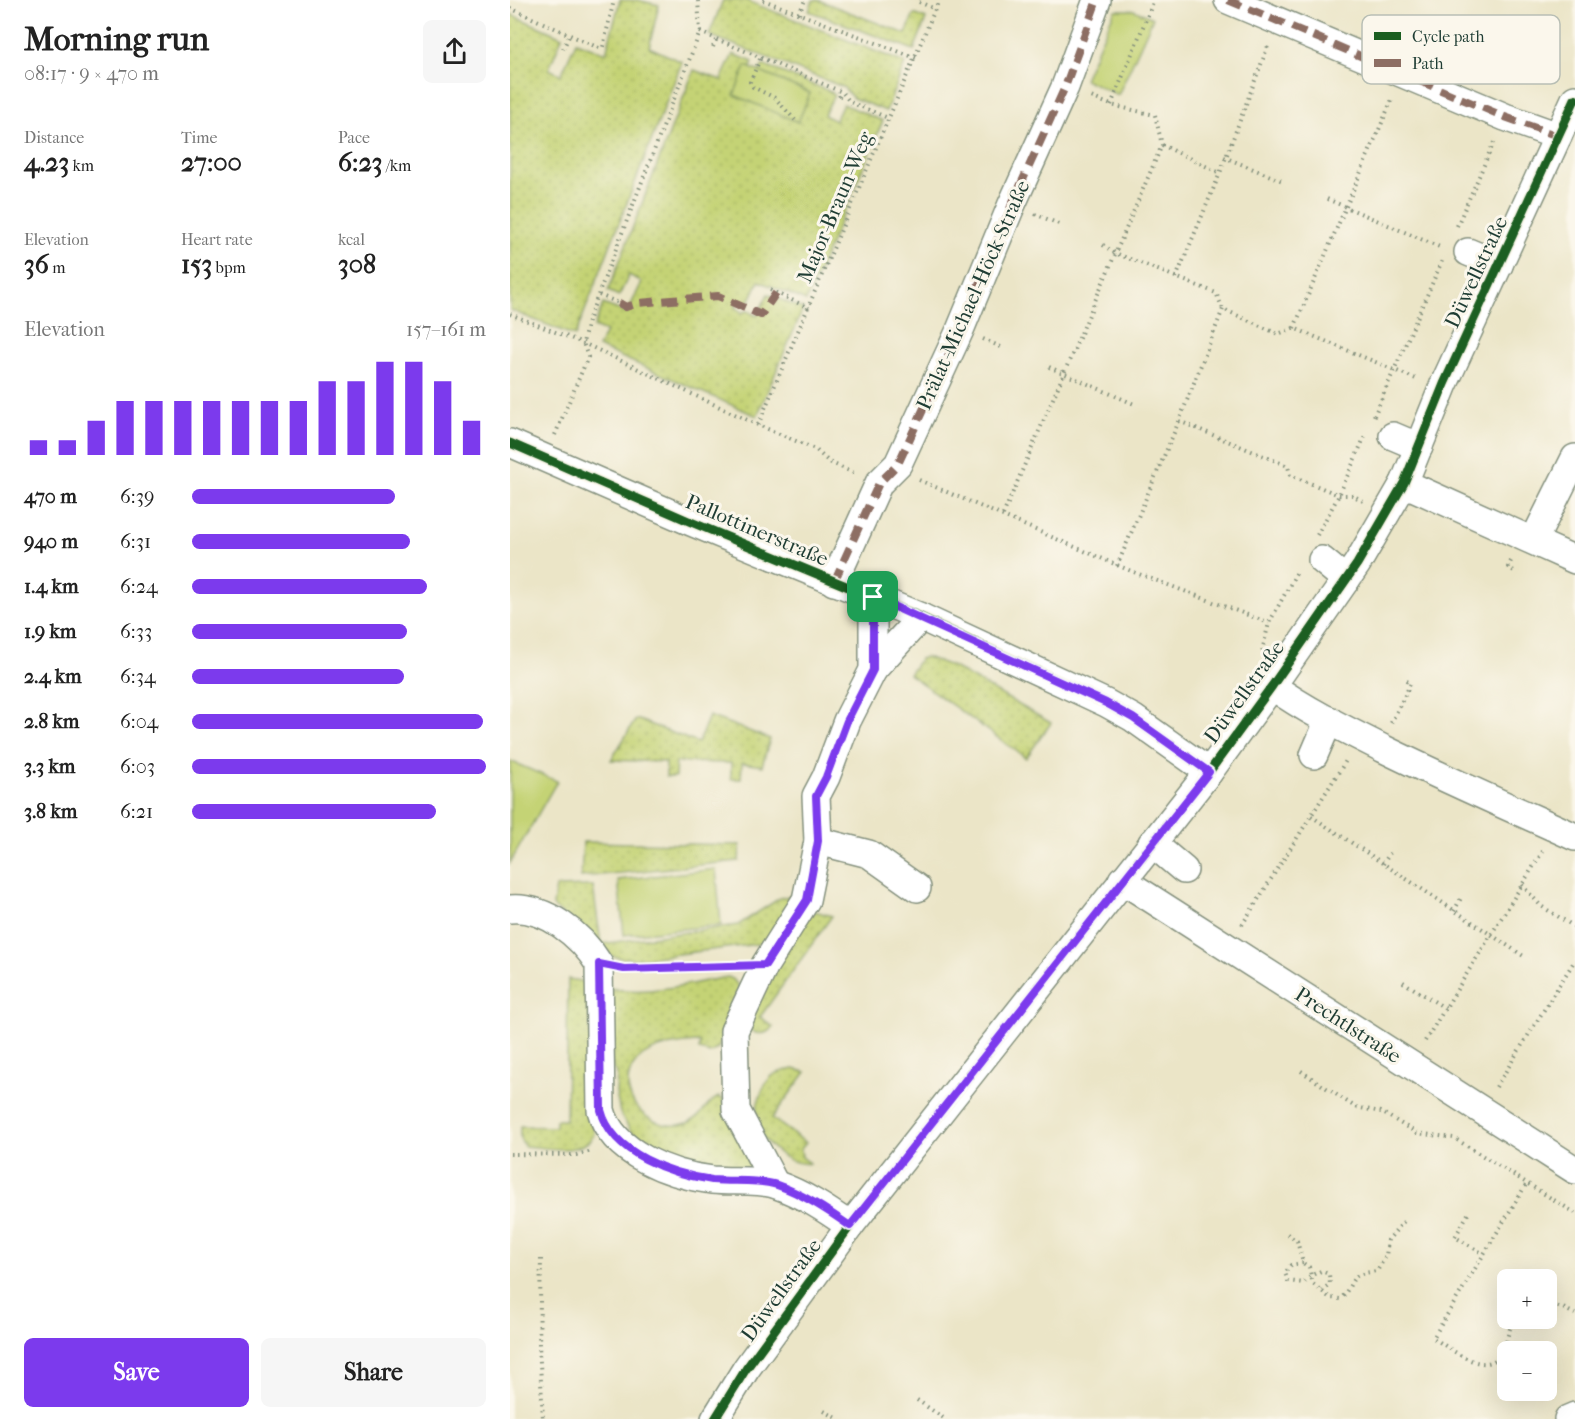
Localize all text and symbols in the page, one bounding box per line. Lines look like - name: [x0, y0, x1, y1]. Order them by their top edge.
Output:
- legend: [1362, 15, 1560, 84]
- text: Morning run: [24, 20, 209, 59]
- button: share: [423, 20, 486, 83]
- text: Cycle path: [1412, 27, 1484, 46]
- text: Path: [1412, 54, 1444, 73]
- text: 08:17 · 9 × 470 m: [24, 62, 159, 85]
- street label: Major-Braun-Weg: [792, 127, 878, 286]
- text: Distance: [24, 128, 84, 147]
- text: Time: [181, 128, 217, 147]
- text: Pace: [338, 128, 370, 147]
- text: 4.23: [24, 147, 69, 178]
- text: 27:00: [181, 147, 242, 178]
- text: 6:23: [338, 147, 382, 178]
- text: km: [69, 156, 94, 175]
- text: /km: [382, 156, 411, 175]
- street label: Prälat-Michael-Höck-Straße: [911, 177, 1035, 413]
- street label: Düwellstraße: [1440, 212, 1512, 332]
- text: Elevation: [24, 230, 89, 249]
- text: Heart rate: [181, 230, 253, 249]
- text: kcal: [338, 230, 365, 249]
- text: 36: [24, 249, 49, 280]
- text: 153: [181, 249, 212, 280]
- text: 308: [338, 249, 376, 280]
- text: m: [49, 258, 65, 277]
- text: bpm: [212, 258, 246, 277]
- text: Elevation: [24, 318, 105, 341]
- text: 157–161 m: [406, 318, 486, 341]
- text: 470 m: [24, 485, 77, 508]
- text: 6:39: [120, 485, 154, 508]
- street label: Pallottinerstraße: [682, 489, 832, 571]
- text: 940 m: [24, 530, 78, 553]
- text: 6:31: [120, 530, 151, 553]
- pin: [847, 571, 898, 622]
- text: 1.4 km: [24, 575, 79, 598]
- text: 6:24: [120, 575, 158, 598]
- icon: arrive: [856, 580, 889, 613]
- text: 1.9 km: [24, 620, 76, 643]
- text: 6:33: [120, 620, 152, 643]
- street label: Düwellstraße: [1199, 636, 1289, 748]
- text: 2.4 km: [24, 665, 82, 688]
- text: 6:34: [120, 665, 156, 688]
- text: 2.8 km: [24, 710, 79, 733]
- text: 6:04: [120, 710, 158, 733]
- text: 3.3 km: [24, 755, 75, 778]
- text: 6:03: [120, 755, 155, 778]
- text: 3.8 km: [24, 800, 77, 823]
- text: 6:21: [120, 800, 153, 823]
- street label: Prechtlstraße: [1290, 982, 1406, 1068]
- street label: Düwellstraße: [736, 1234, 826, 1346]
- map controls: [1497, 1269, 1557, 1401]
- button: +: [1497, 1269, 1557, 1329]
- button: Save: [24, 1338, 249, 1407]
- button: Share: [261, 1338, 486, 1407]
- button: −: [1497, 1341, 1557, 1401]

